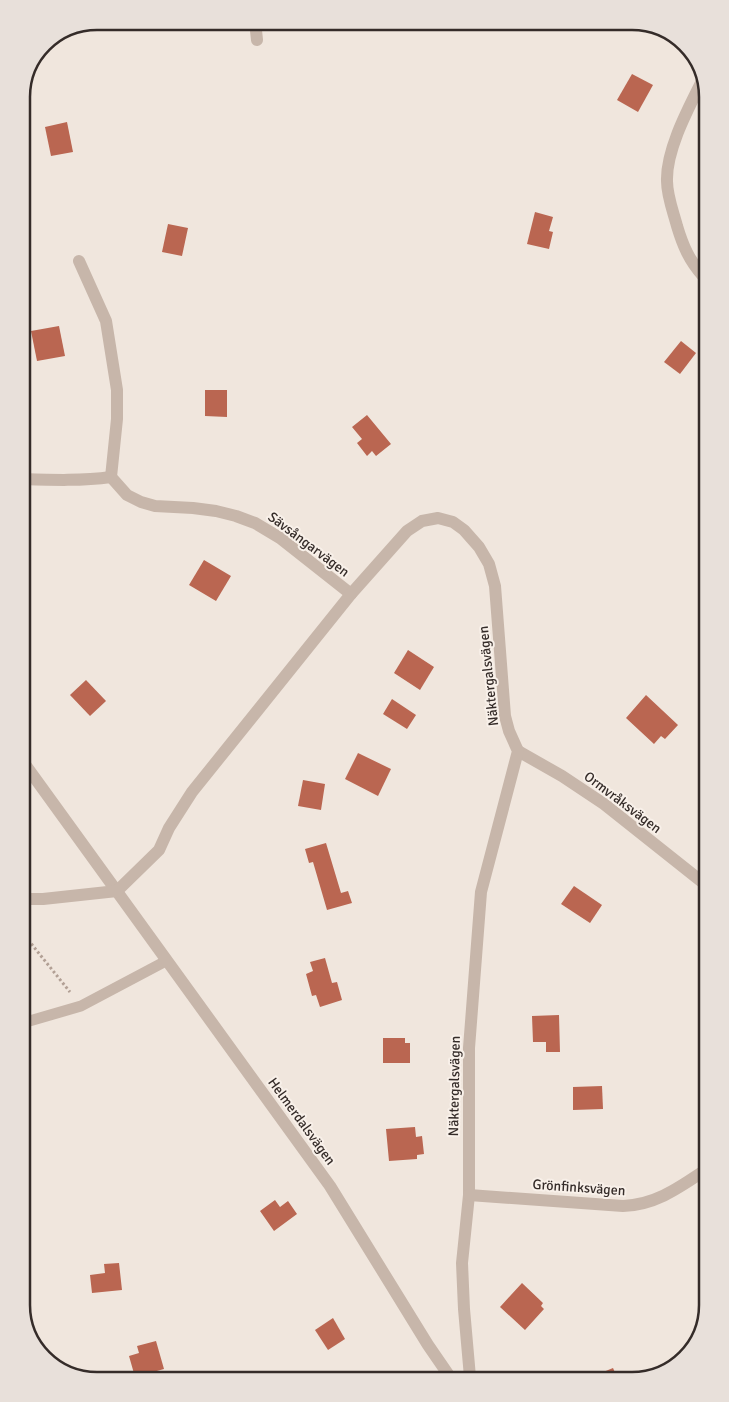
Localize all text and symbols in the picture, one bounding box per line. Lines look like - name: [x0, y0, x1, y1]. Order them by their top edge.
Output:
- street label: Sävsångarvägen: [265, 508, 353, 580]
- street label: Näktergalsvägen: [475, 625, 502, 727]
- street label: Ormvråksvägen: [581, 768, 665, 837]
- street label: Näktergalsvägen: [445, 1036, 464, 1136]
- street label: Helmerdalsvägen: [264, 1074, 339, 1168]
- street label: Grönfinksvägen: [532, 1176, 626, 1199]

